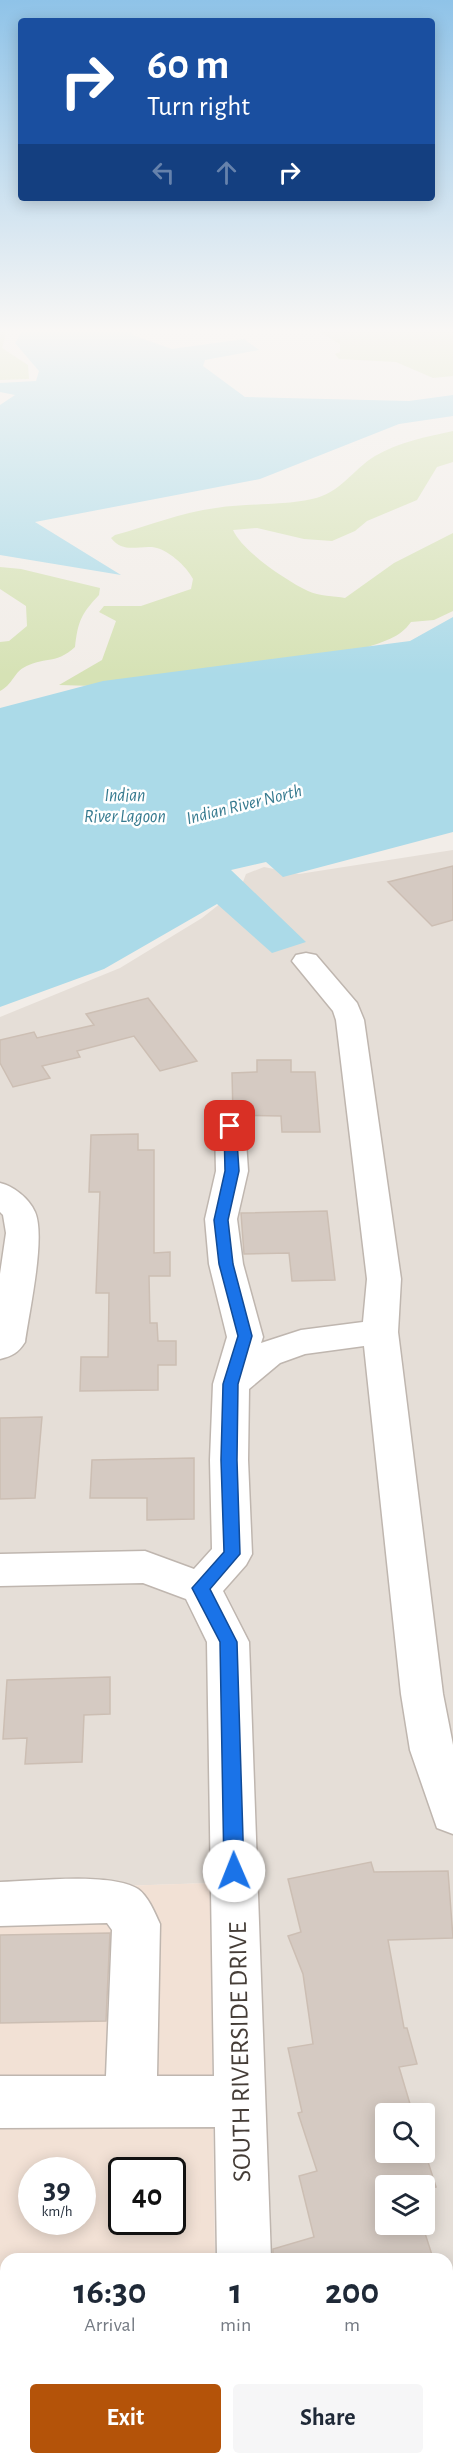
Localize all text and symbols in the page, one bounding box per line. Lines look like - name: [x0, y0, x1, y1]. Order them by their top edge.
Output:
- icon: right: [48, 42, 126, 120]
- text: 60 m: [147, 44, 229, 86]
- text: Turn right: [147, 93, 250, 120]
- icon: left: [147, 156, 180, 189]
- icon: ahead: [210, 156, 243, 189]
- icon: right: [273, 156, 306, 189]
- water label: Indian River North: [185, 782, 304, 828]
- water label: Indian River Lagoon: [84, 787, 166, 826]
- pin: [204, 1100, 255, 1151]
- icon: arrive: [213, 1109, 246, 1142]
- position arrow: [202, 1839, 266, 1903]
- street label: SOUTH RIVERSIDE DRIVE: [225, 1922, 255, 2182]
- map controls: [375, 2103, 435, 2235]
- button: search: [375, 2103, 435, 2163]
- speed limit sign: 40: [108, 2157, 186, 2235]
- text: 39: [43, 2174, 71, 2204]
- button: layers: [375, 2175, 435, 2235]
- text: km/h: [42, 2204, 72, 2219]
- text: 16:30: [74, 2274, 146, 2310]
- text: 1: [229, 2274, 242, 2310]
- text: 200: [325, 2274, 379, 2310]
- text: Arrival: [84, 2315, 136, 2335]
- text: min: [220, 2315, 251, 2335]
- text: m: [344, 2315, 360, 2335]
- button: Exit: [30, 2384, 221, 2453]
- button: Share: [233, 2384, 423, 2453]

